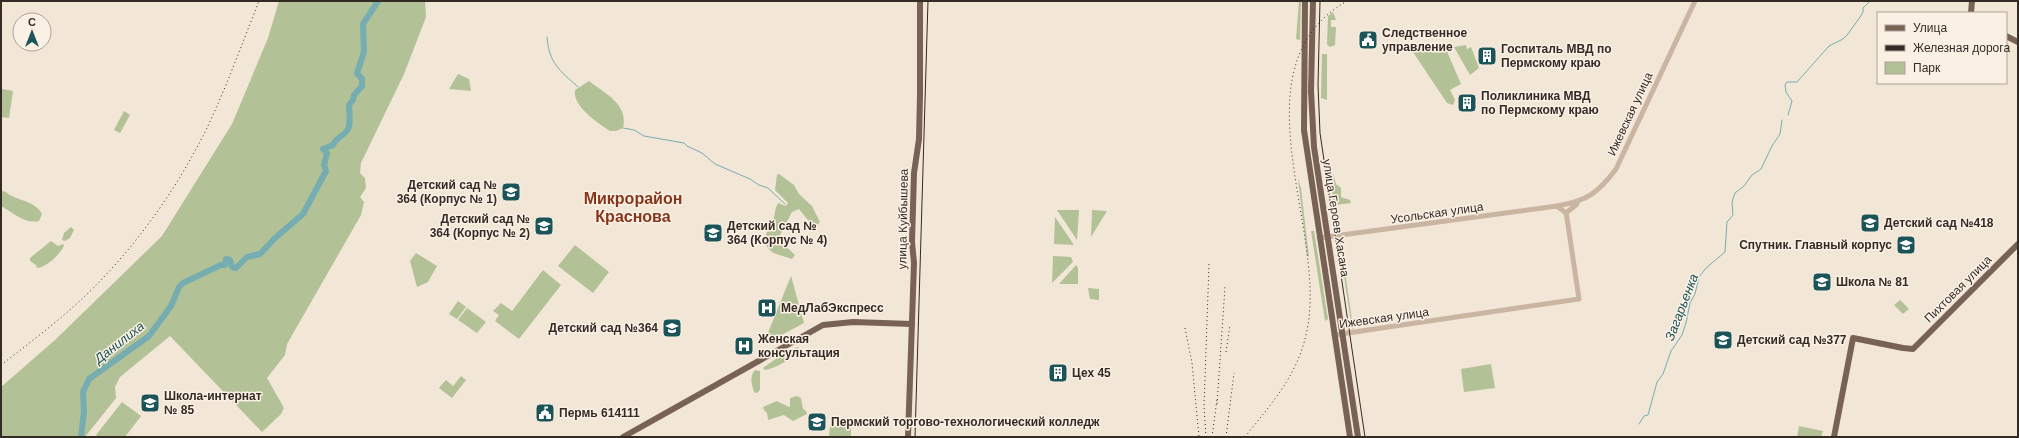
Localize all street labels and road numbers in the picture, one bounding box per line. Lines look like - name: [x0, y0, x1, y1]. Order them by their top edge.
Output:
- street label: Ижевская улица: [1605, 70, 1656, 158]
- street label: улица Героев Хасана: [1320, 158, 1352, 278]
- street label: улица Куйбышева: [895, 168, 911, 269]
- street label: Усольская улица: [1390, 200, 1485, 226]
- street label: Пихтовая улица: [1922, 252, 1995, 325]
- street label: Ижевская улица: [1338, 305, 1430, 331]

